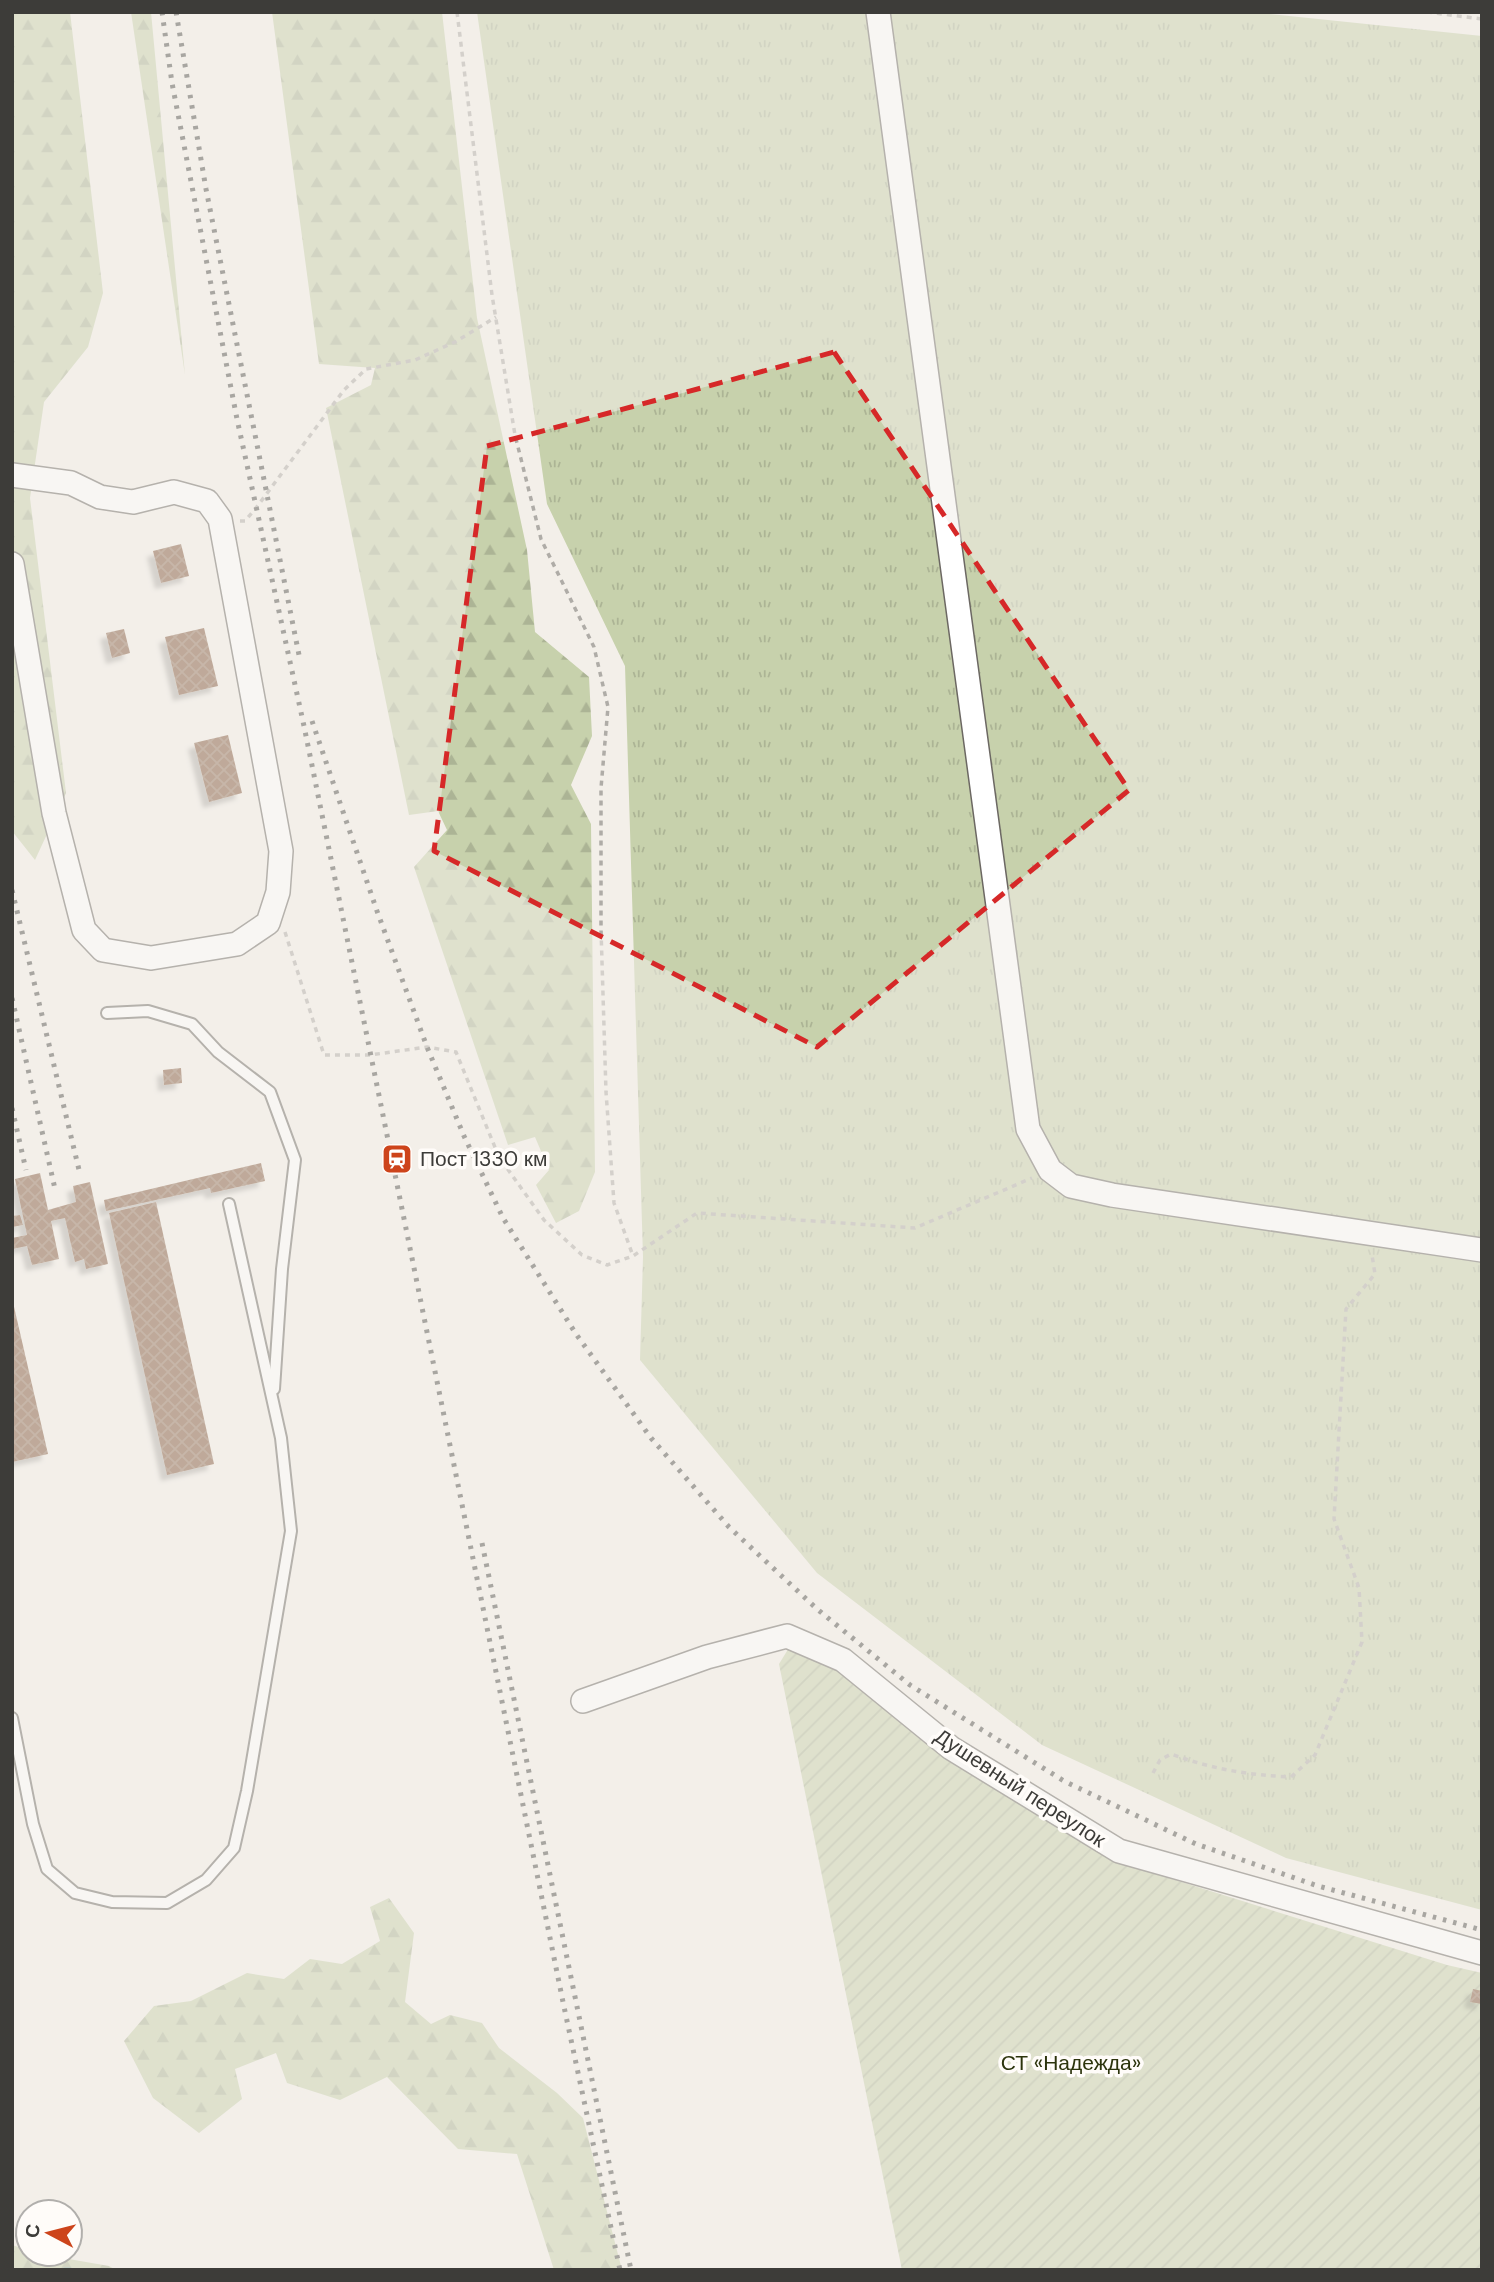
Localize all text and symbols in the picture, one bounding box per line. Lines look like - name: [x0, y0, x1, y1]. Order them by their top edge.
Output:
- station icon: Пост 1330 км: [380, 1142, 414, 1176]
- place label: Пост 1330 км: [420, 1145, 547, 1173]
- street label: Душевный переулок: [929, 1722, 1112, 1854]
- park label: СТ «Надежда»: [1001, 2049, 1141, 2077]
- north arrow: [14, 2198, 84, 2268]
- text: С: [19, 2222, 46, 2239]

